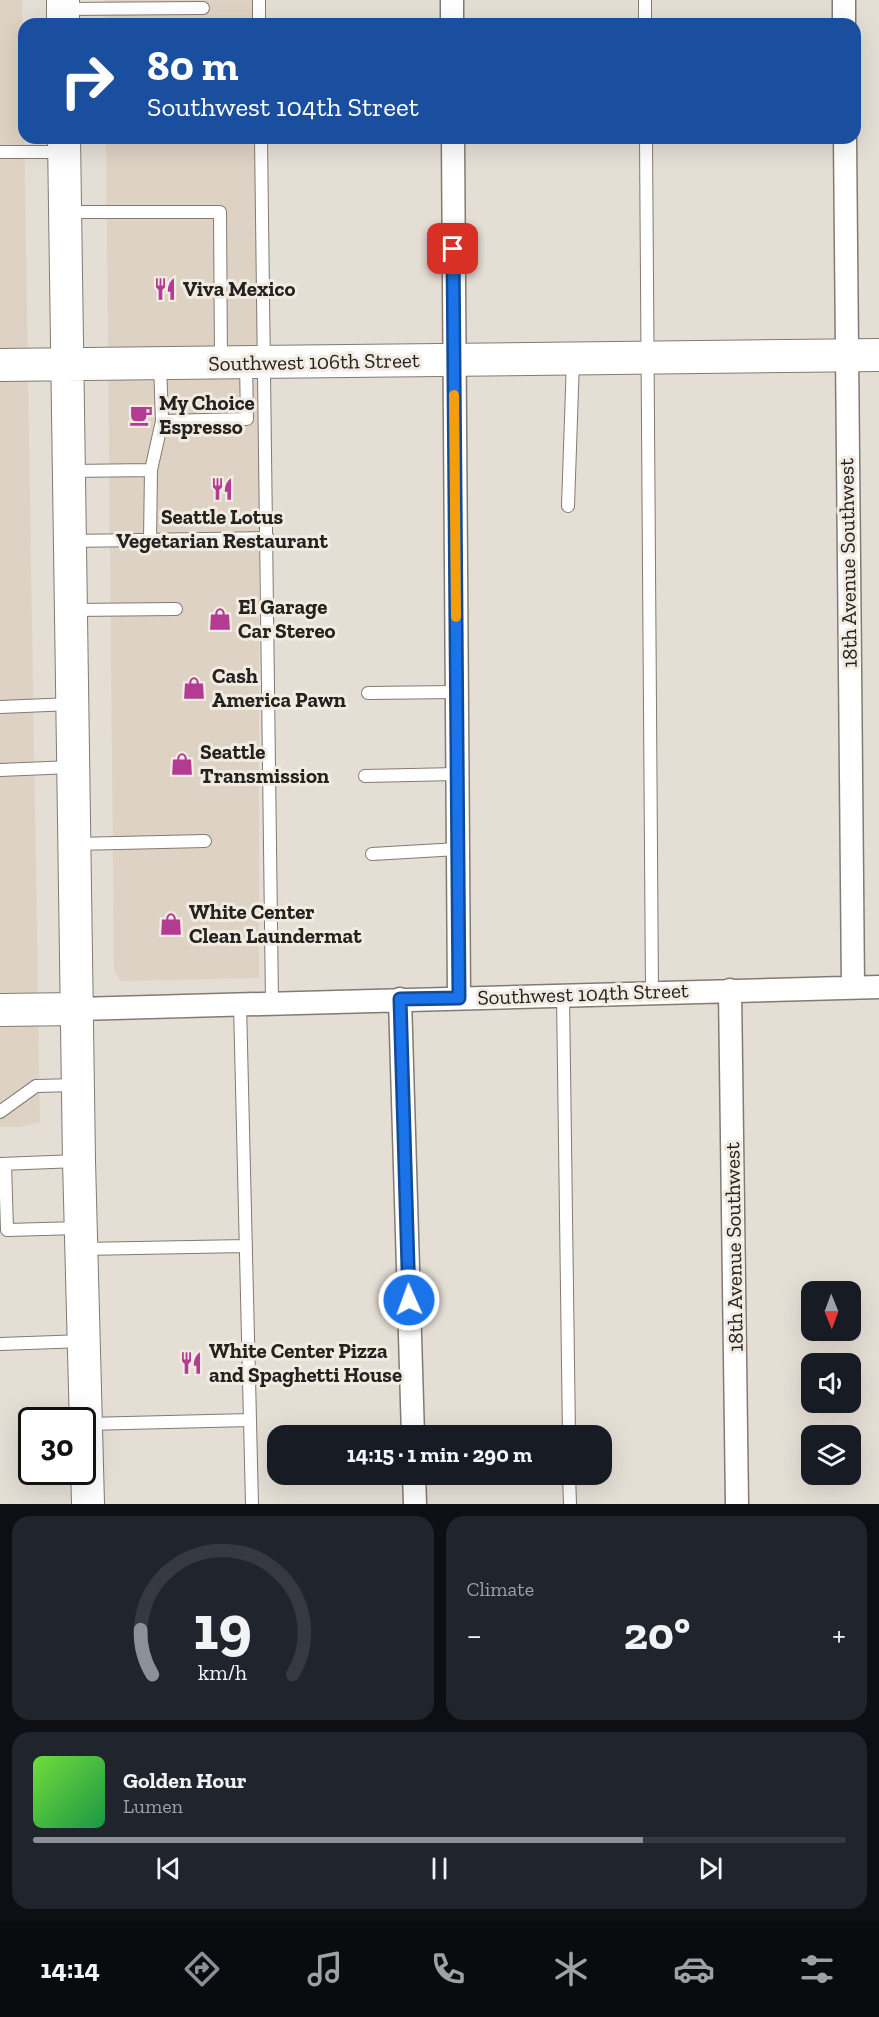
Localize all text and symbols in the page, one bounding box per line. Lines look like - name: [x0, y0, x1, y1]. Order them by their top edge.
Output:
- text: 80 m: [147, 40, 238, 91]
- icon: right: [48, 42, 126, 120]
- text: Southwest 104th Street: [147, 91, 419, 123]
- pin: [427, 223, 478, 274]
- icon: arrive: [436, 232, 469, 265]
- restaurant icon: Viva Mexico: [152, 276, 178, 302]
- place label: Viva Mexico: [183, 276, 295, 301]
- street label: Southwest 106th Street: [208, 347, 420, 376]
- place label: My Choice Espresso: [159, 390, 255, 439]
- cafe icon: My Choice Espresso: [128, 402, 154, 428]
- street label: 18th Avenue Southwest: [833, 458, 862, 668]
- restaurant icon: Seattle Lotus Vegetarian Restaurant: [209, 476, 235, 502]
- place label: Seattle Lotus Vegetarian Restaurant: [116, 504, 328, 553]
- place label: El Garage Car Stereo: [238, 594, 336, 643]
- shop icon: El Garage Car Stereo: [207, 606, 233, 632]
- place label: Cash America Pawn: [212, 663, 347, 712]
- shop icon: Cash America Pawn: [181, 675, 207, 701]
- place label: Seattle Transmission: [200, 739, 330, 788]
- shop icon: Seattle Transmission: [169, 751, 195, 777]
- place label: White Center Clean Laundermat: [189, 899, 362, 948]
- shop icon: White Center Clean Laundermat: [158, 911, 184, 937]
- street label: Southwest 104th Street: [477, 977, 689, 1010]
- street label: 18th Avenue Southwest: [719, 1142, 748, 1352]
- position arrow: [377, 1268, 441, 1332]
- north arrow: [801, 1281, 861, 1341]
- map controls: [801, 1281, 861, 1485]
- place label: White Center Pizza and Spaghetti House: [209, 1338, 402, 1387]
- restaurant icon: White Center Pizza and Spaghetti House: [178, 1350, 204, 1376]
- button: sound: [801, 1353, 861, 1413]
- speed limit sign: 30: [18, 1407, 96, 1485]
- button: layers: [801, 1425, 861, 1485]
- text: 14:15 · 1 min · 290 m: [347, 1441, 532, 1468]
- text: Climate: [467, 1577, 534, 1601]
- text: 19: [193, 1590, 252, 1665]
- text: 20°: [624, 1607, 690, 1661]
- text: −: [467, 1615, 482, 1654]
- text: +: [832, 1615, 846, 1654]
- text: km/h: [198, 1660, 247, 1685]
- text: Golden Hour: [123, 1767, 247, 1794]
- text: Lumen: [123, 1794, 183, 1818]
- icon: previous: [152, 1852, 185, 1885]
- icon: pause: [423, 1852, 456, 1885]
- icon: next: [694, 1852, 727, 1885]
- icon: directions: [181, 1948, 223, 1990]
- icon: music: [304, 1948, 346, 1990]
- icon: phone: [427, 1948, 469, 1990]
- icon: climate: [550, 1948, 592, 1990]
- icon: car: [673, 1948, 715, 1990]
- icon: filters: [796, 1948, 838, 1990]
- text: 14:14: [41, 1953, 100, 1985]

